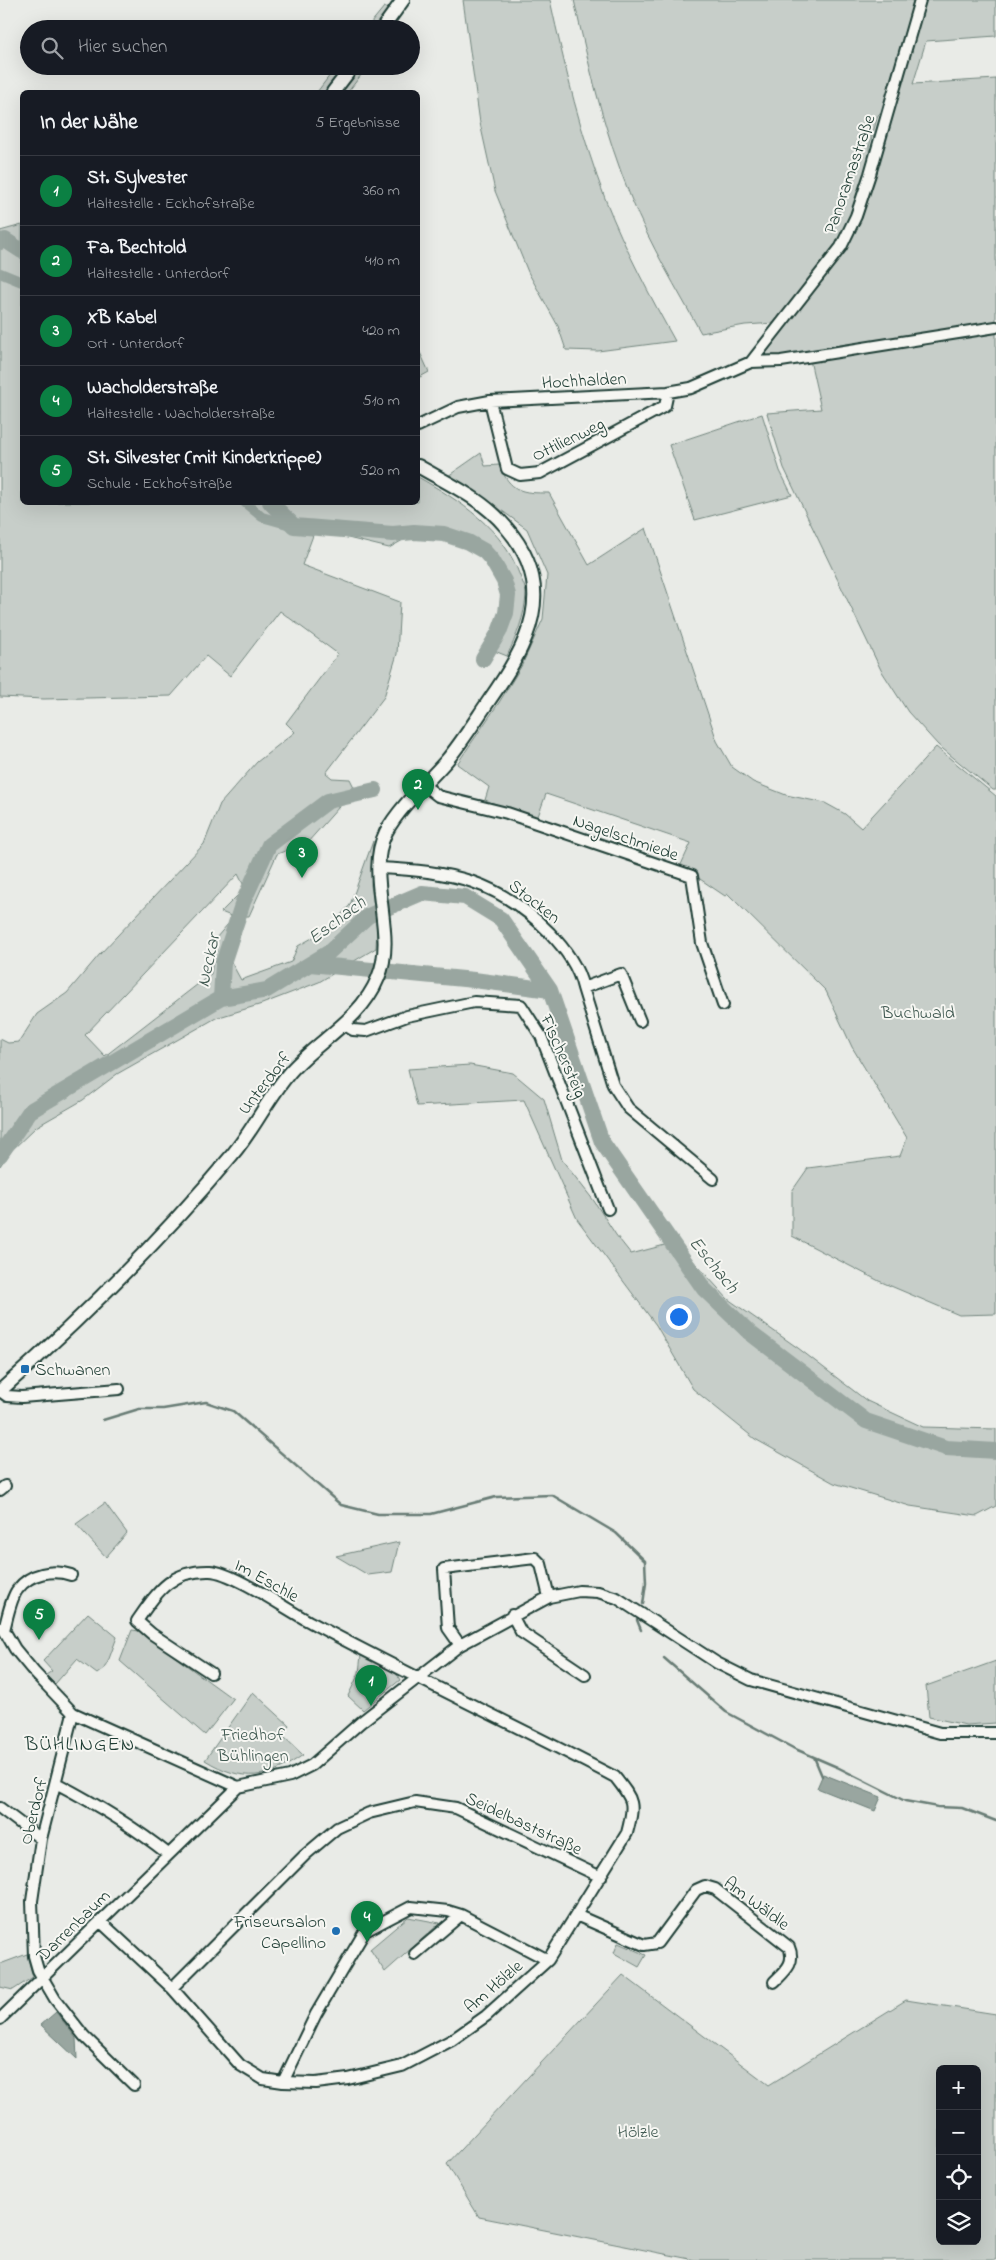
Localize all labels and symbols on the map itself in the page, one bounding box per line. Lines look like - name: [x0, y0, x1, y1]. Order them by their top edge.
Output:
- street label: Panoramastraße: [818, 111, 884, 238]
- street label: Hochhalden: [541, 367, 627, 397]
- street label: Ottilienweg: [528, 412, 610, 471]
- pin: 2: [402, 769, 434, 810]
- street label: Nagelschmiede: [569, 809, 683, 870]
- pin: 3: [286, 837, 318, 878]
- street label: Stocken: [502, 874, 565, 931]
- water label: Eschach: [303, 890, 373, 952]
- water label: Neckar: [191, 929, 229, 990]
- park label: Buchwald: [880, 1001, 955, 1027]
- street label: Fischersteig: [531, 1010, 592, 1103]
- street label: Unterdorf: [233, 1047, 299, 1121]
- water label: Eschach: [682, 1231, 745, 1301]
- your location: [666, 1304, 692, 1330]
- place label: Schwanen: [35, 1358, 111, 1384]
- marker: Schwanen: [19, 1363, 31, 1375]
- street label: Im Eschle: [229, 1553, 304, 1611]
- pin: 5: [23, 1599, 55, 1640]
- pin: 1: [355, 1665, 387, 1706]
- park label: Friedhof Bühlingen: [216, 1723, 289, 1771]
- district label: BÜHLINGEN: [24, 1731, 135, 1760]
- street label: Oberdorf: [14, 1775, 56, 1848]
- street label: Seidelbaststraße: [460, 1786, 587, 1864]
- street label: Am Wäldle: [717, 1871, 795, 1939]
- street label: Darrenbaum: [31, 1884, 117, 1969]
- pin: 4: [351, 1901, 383, 1942]
- place label: Friseursalon Capellino: [233, 1910, 326, 1957]
- marker: Friseursalon Capellino: [330, 1925, 342, 1937]
- street label: Am Hölzle: [459, 1954, 530, 2020]
- park label: Hölzle: [618, 2120, 659, 2146]

